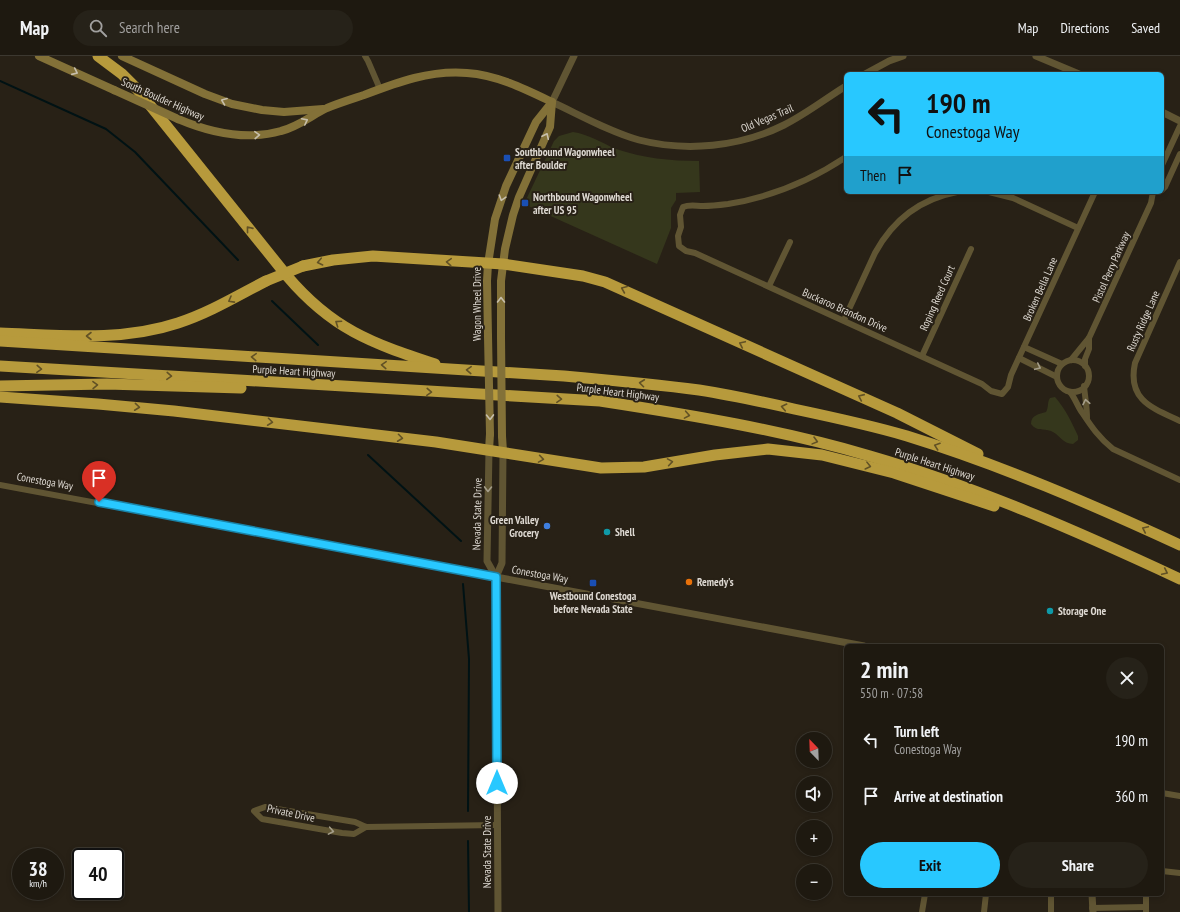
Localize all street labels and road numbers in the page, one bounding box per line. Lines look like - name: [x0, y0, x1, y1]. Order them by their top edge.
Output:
- street label: South Boulder Highway: [119, 74, 207, 124]
- street label: Old Vegas Trail: [739, 101, 796, 135]
- street label: Pistol Perry Parkway: [1089, 228, 1133, 305]
- street label: Broken Bella Lane: [1020, 254, 1061, 323]
- street label: Roping Reed Court: [916, 263, 958, 333]
- street label: Wagon Wheel Drive: [470, 267, 484, 341]
- street label: Buckaroo Brandon Drive: [800, 285, 890, 335]
- street label: Rusty Ridge Lane: [1123, 288, 1163, 354]
- street label: Purple Heart Highway: [252, 362, 337, 380]
- street label: Purple Heart Highway: [576, 380, 661, 404]
- street label: Purple Heart Highway: [893, 445, 977, 484]
- street label: Conestoga Way: [16, 469, 75, 493]
- street label: Nevada State Drive: [469, 477, 485, 550]
- street label: Conestoga Way: [511, 562, 570, 586]
- street label: Private Drive: [266, 801, 317, 825]
- street label: Nevada State Drive: [480, 815, 494, 888]

